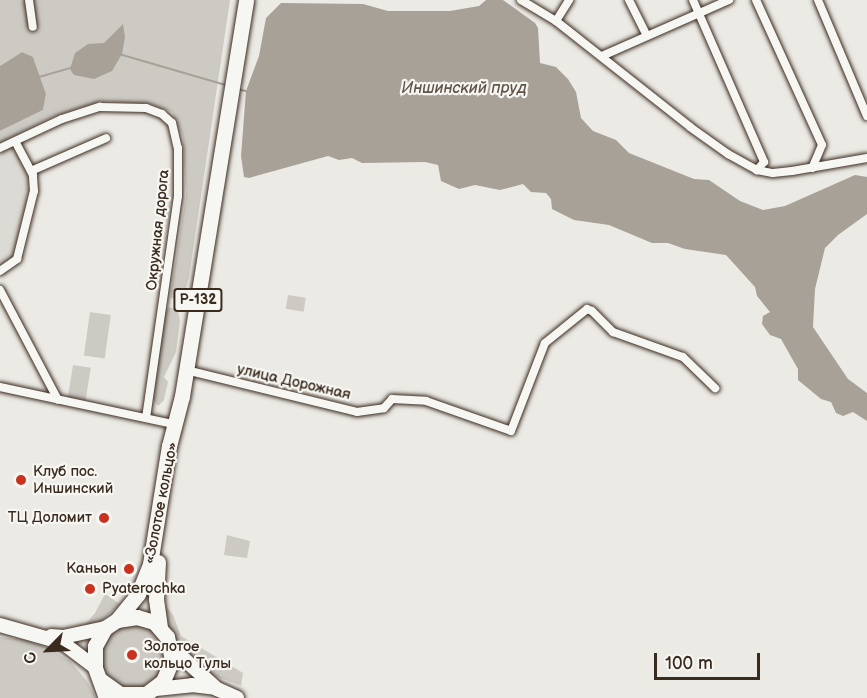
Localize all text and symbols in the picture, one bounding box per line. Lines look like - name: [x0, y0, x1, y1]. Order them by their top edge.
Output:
- water label: Иншинский пруд: [401, 79, 527, 99]
- street label: Окружная дорога: [143, 168, 173, 292]
- road number: Р-132: [172, 289, 224, 311]
- street label: улица Дорожная: [235, 360, 353, 404]
- street label: «Золотое кольцо»: [140, 441, 182, 565]
- place label: Клуб пос. Иншинский: [33, 462, 113, 497]
- marker: Клуб пос. Иншинский: [14, 473, 28, 487]
- place label: ТЦ Доломит: [8, 509, 92, 527]
- marker: ТЦ Доломит: [97, 511, 111, 525]
- place label: Каньон: [66, 560, 117, 578]
- marker: Каньон: [122, 562, 136, 576]
- place label: Pyaterochka: [102, 580, 185, 598]
- marker: Pyaterochka: [83, 582, 97, 596]
- north arrow: [18, 620, 78, 680]
- place label: Золотое кольцо Тулы: [144, 637, 231, 672]
- scale bar: [657, 641, 764, 679]
- marker: Золотое кольцо Тулы: [125, 648, 139, 662]
- text: С: [20, 649, 42, 666]
- text: 100 m: [665, 653, 713, 674]

